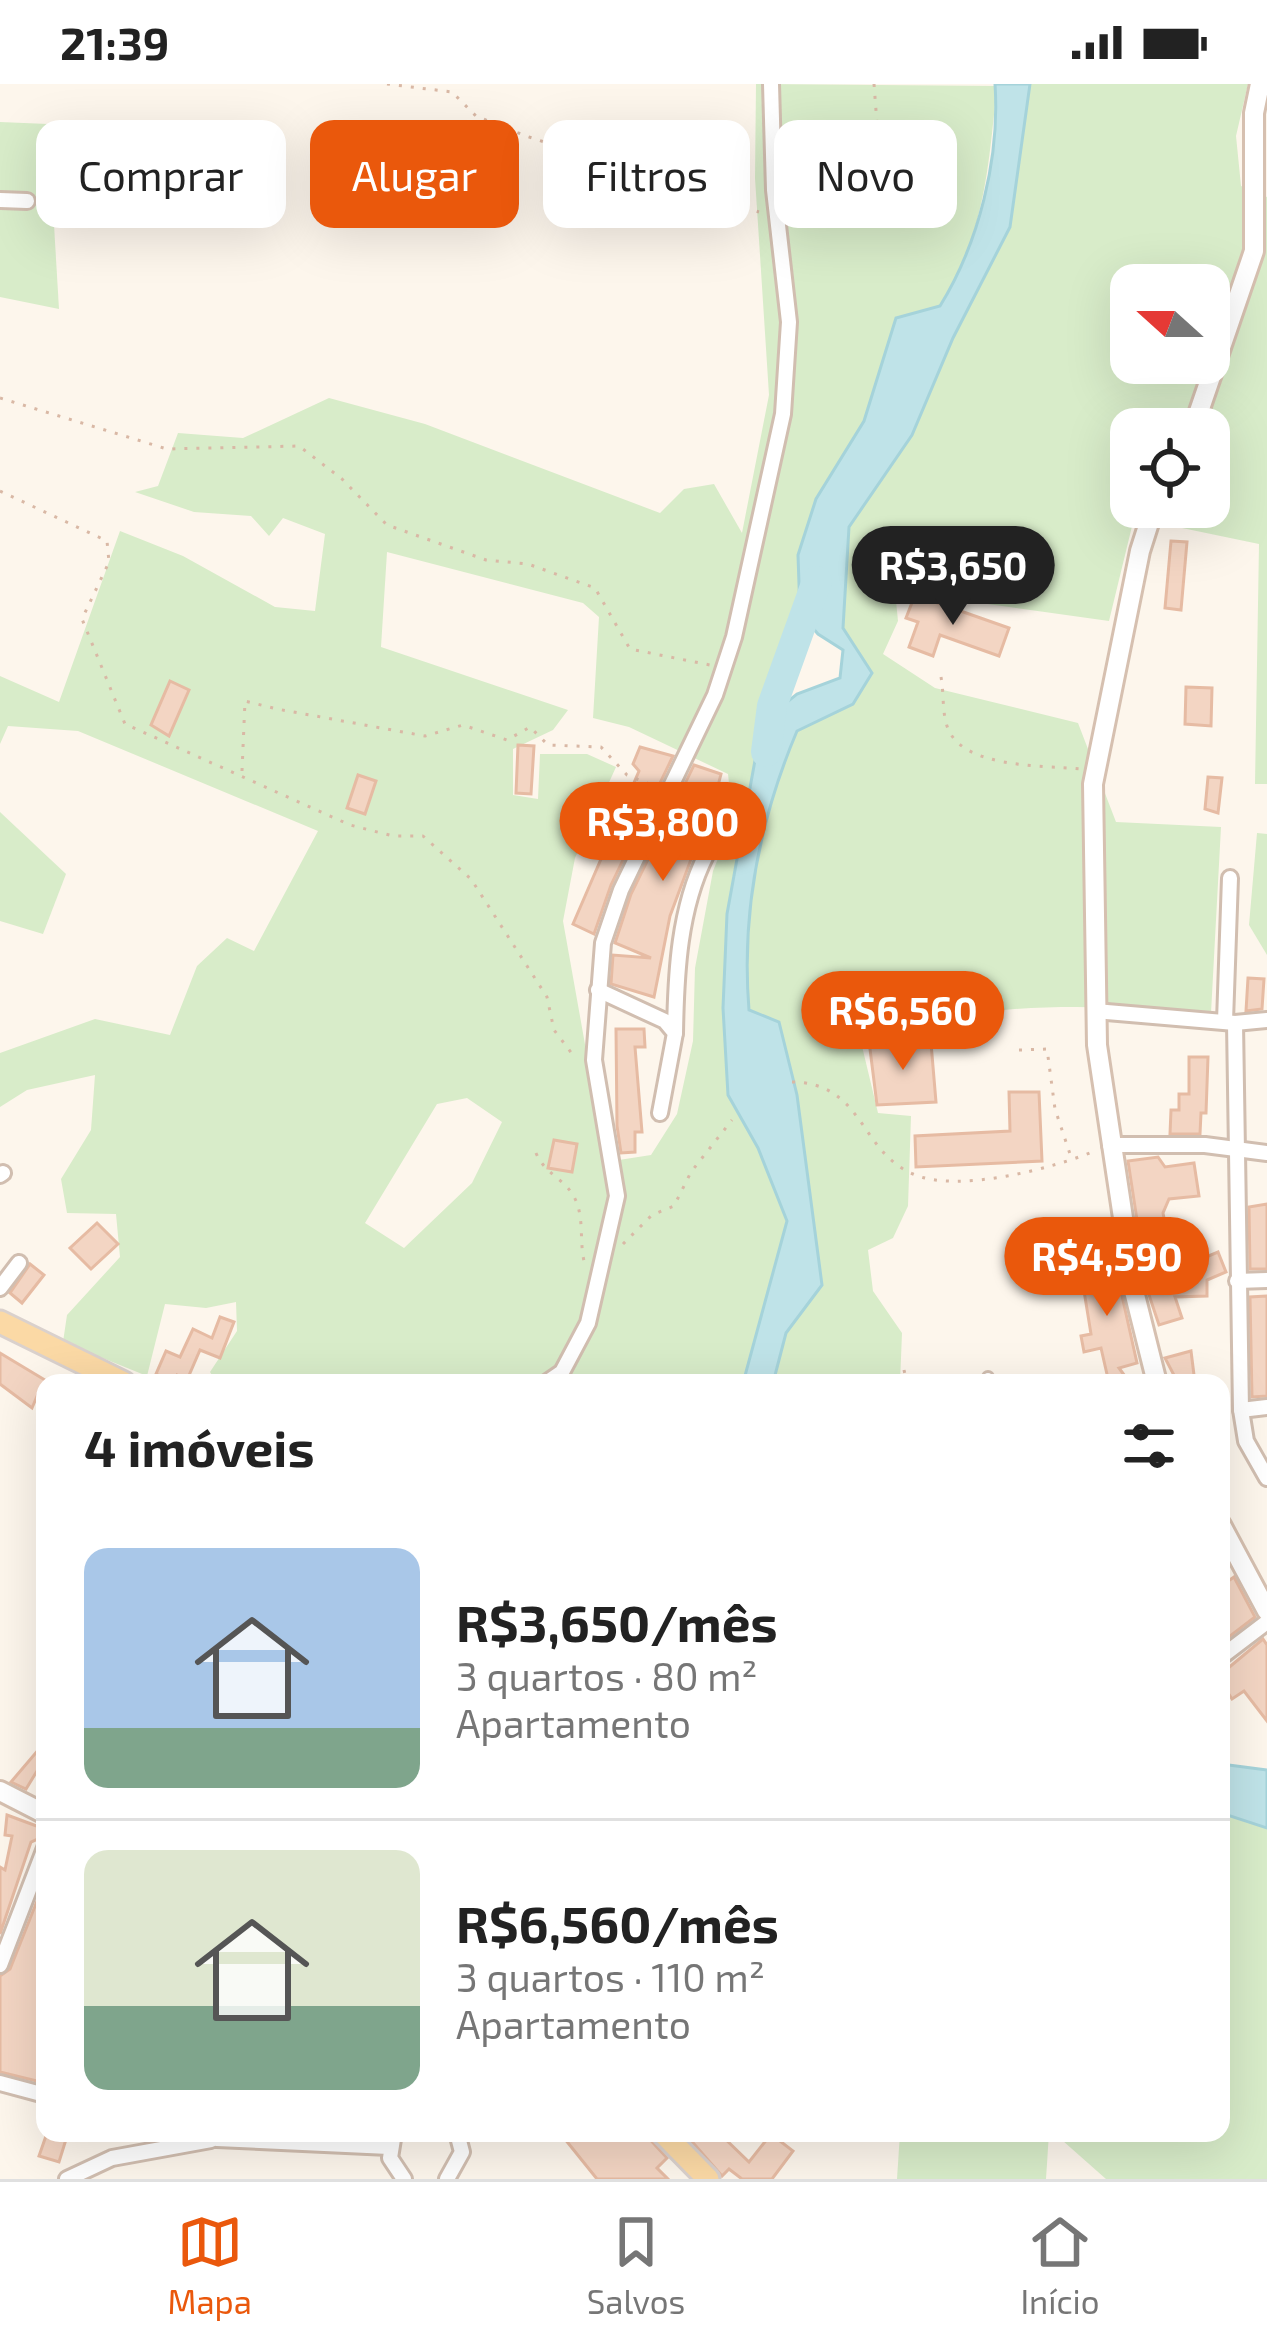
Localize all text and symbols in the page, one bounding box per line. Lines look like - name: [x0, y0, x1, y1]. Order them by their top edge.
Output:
- text: 21:39: [60, 15, 169, 69]
- chip: Comprar: [36, 120, 286, 228]
- chip: Alugar: [310, 120, 519, 228]
- chip: Filtros: [543, 120, 750, 228]
- chip: Novo: [774, 120, 957, 228]
- north arrow: [1110, 264, 1230, 384]
- map controls: [1110, 264, 1230, 528]
- button: locate: [1110, 408, 1230, 528]
- pin: R$3,650: [842, 526, 1064, 628]
- text: R$3,650: [879, 541, 1027, 588]
- pin: R$3,800: [552, 782, 774, 884]
- text: R$3,800: [587, 797, 739, 844]
- pin: R$6,560: [792, 971, 1014, 1073]
- text: R$6,560: [828, 986, 978, 1033]
- pin: R$4,590: [996, 1217, 1218, 1319]
- text: R$4,590: [1031, 1232, 1183, 1279]
- icon: filters: [1116, 1413, 1182, 1479]
- text: 4 imóveis: [84, 1416, 314, 1477]
- text: R$3,650/mês: [456, 1591, 778, 1652]
- icon: home: [180, 1596, 324, 1740]
- text: 3 quartos · 80 m²: [456, 1652, 758, 1699]
- text: Apartamento: [456, 1699, 691, 1746]
- text: R$6,560/mês: [456, 1892, 779, 1953]
- icon: home: [180, 1898, 324, 2042]
- text: 3 quartos · 110 m²: [456, 1953, 765, 2000]
- text: Apartamento: [456, 2000, 691, 2047]
- tab: Mapa: [168, 2209, 252, 2321]
- tab: Salvos: [587, 2209, 685, 2321]
- tab: Início: [1020, 2209, 1099, 2321]

